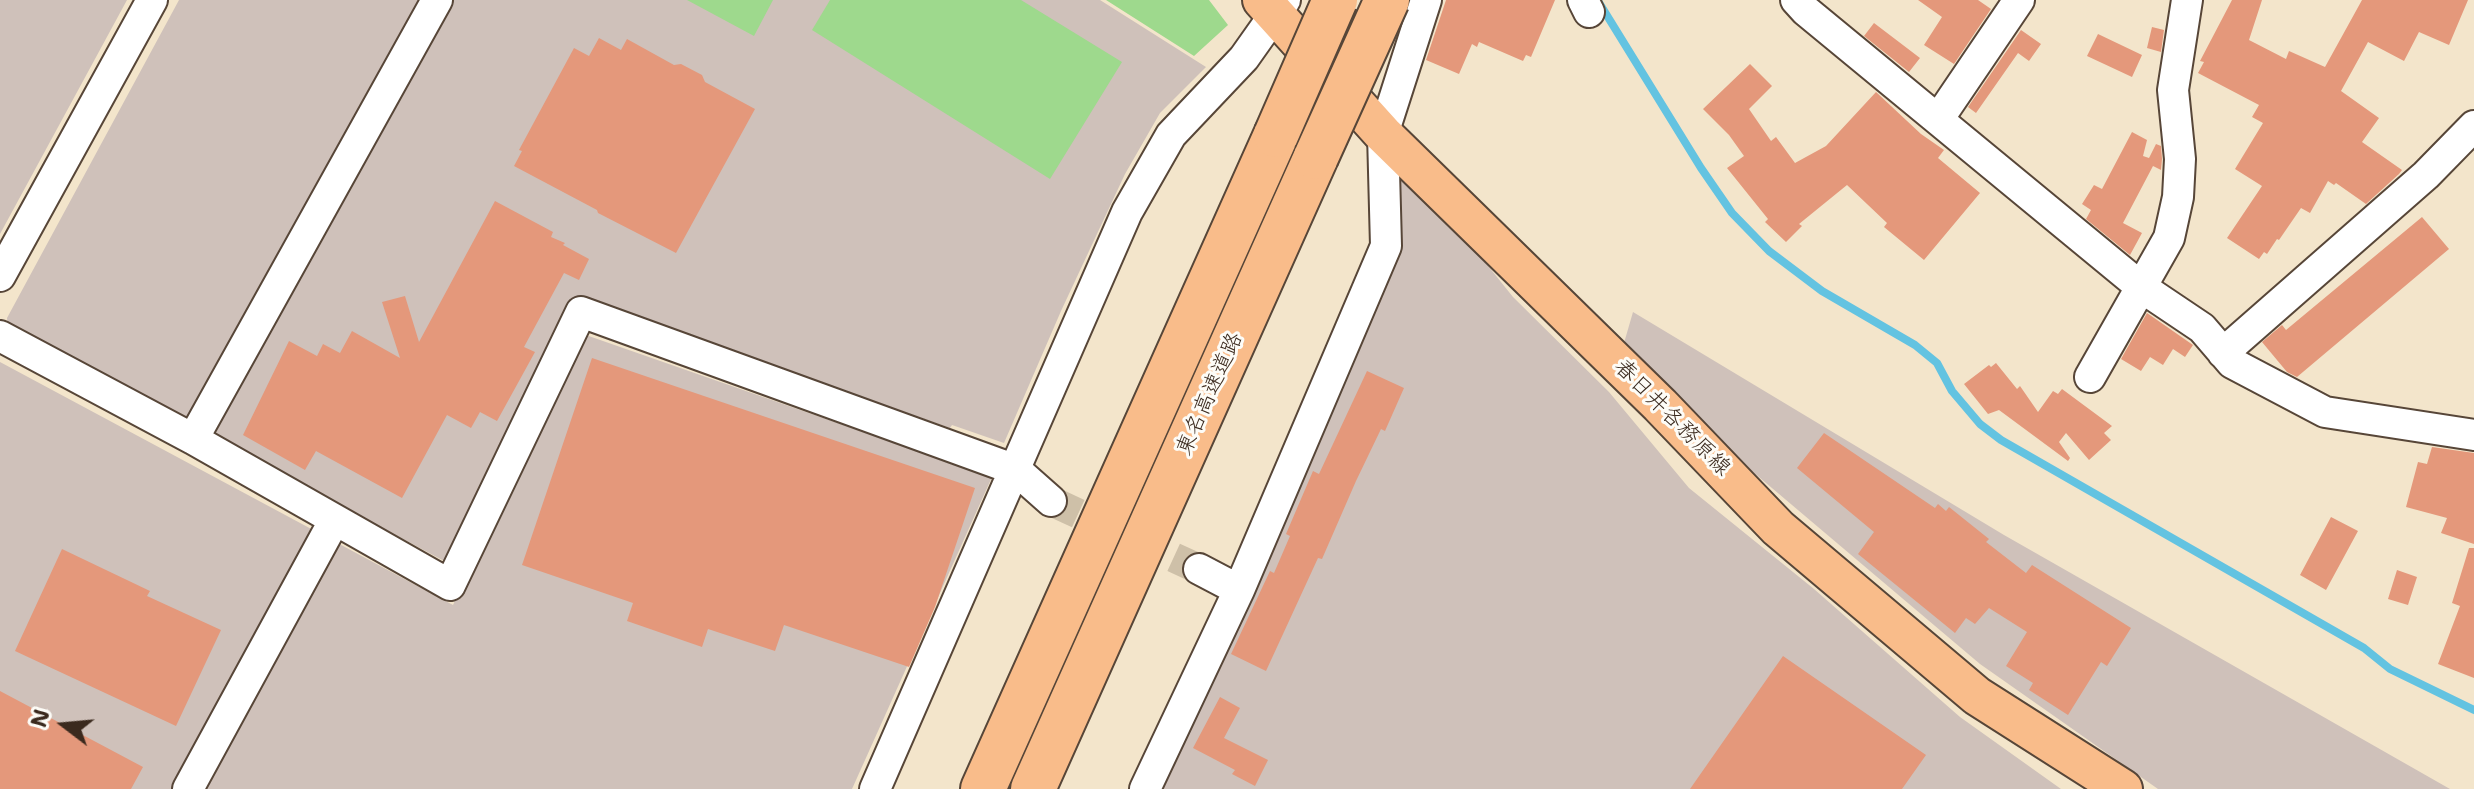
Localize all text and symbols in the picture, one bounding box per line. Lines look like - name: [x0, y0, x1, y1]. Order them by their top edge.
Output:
- street label: 東名高速道路: [1171, 328, 1249, 460]
- street label: 春日井各務原線: [1608, 354, 1736, 482]
- north arrow: [24, 685, 104, 765]
- text: N: [24, 706, 57, 731]

